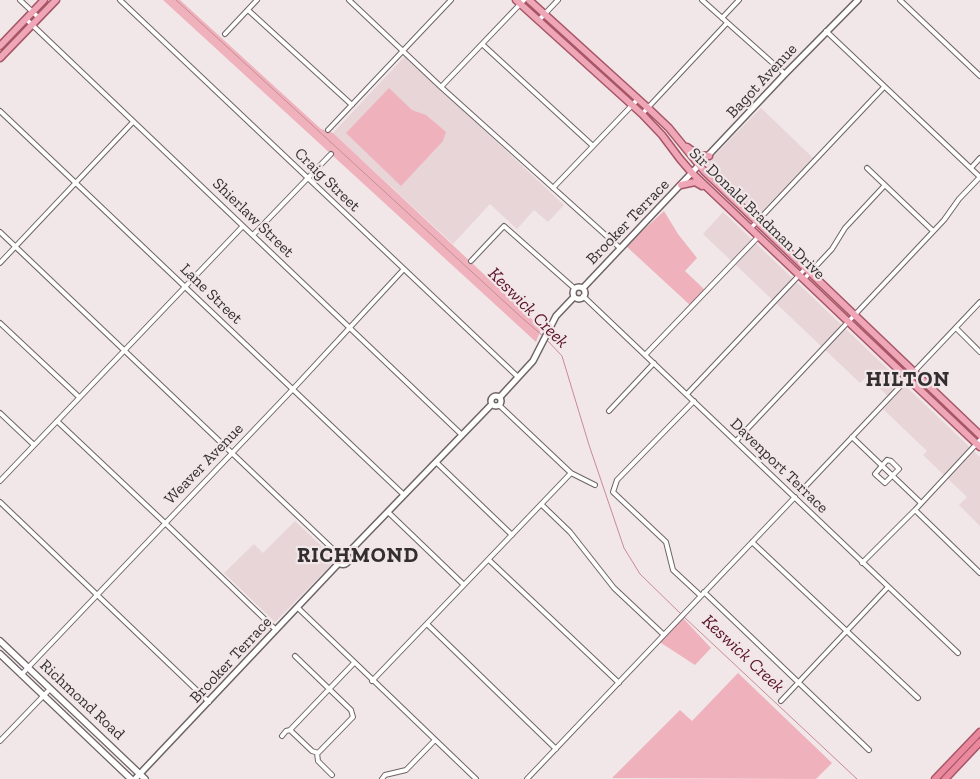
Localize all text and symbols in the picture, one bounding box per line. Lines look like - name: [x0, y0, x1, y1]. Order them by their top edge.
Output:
- street label: Bagot Avenue: [723, 40, 801, 122]
- street label: Craig Street: [290, 144, 364, 216]
- street label: Sir Donald Bradman Drive: [685, 144, 829, 284]
- street label: Shierlaw Street: [208, 174, 298, 262]
- street label: Brooker Terrace: [582, 175, 674, 269]
- street label: Lane Street: [176, 260, 246, 328]
- water label: Keswick Creek: [483, 263, 573, 353]
- district label: HILTON: [865, 367, 951, 393]
- street label: Davenport Terrace: [726, 414, 832, 518]
- street label: Weaver Avenue: [160, 419, 248, 509]
- district label: RICHMOND: [296, 543, 420, 569]
- water label: Keswick Creek: [697, 610, 789, 698]
- street label: Brooker Terrace: [186, 613, 276, 707]
- street label: Richmond Road: [36, 656, 128, 744]

